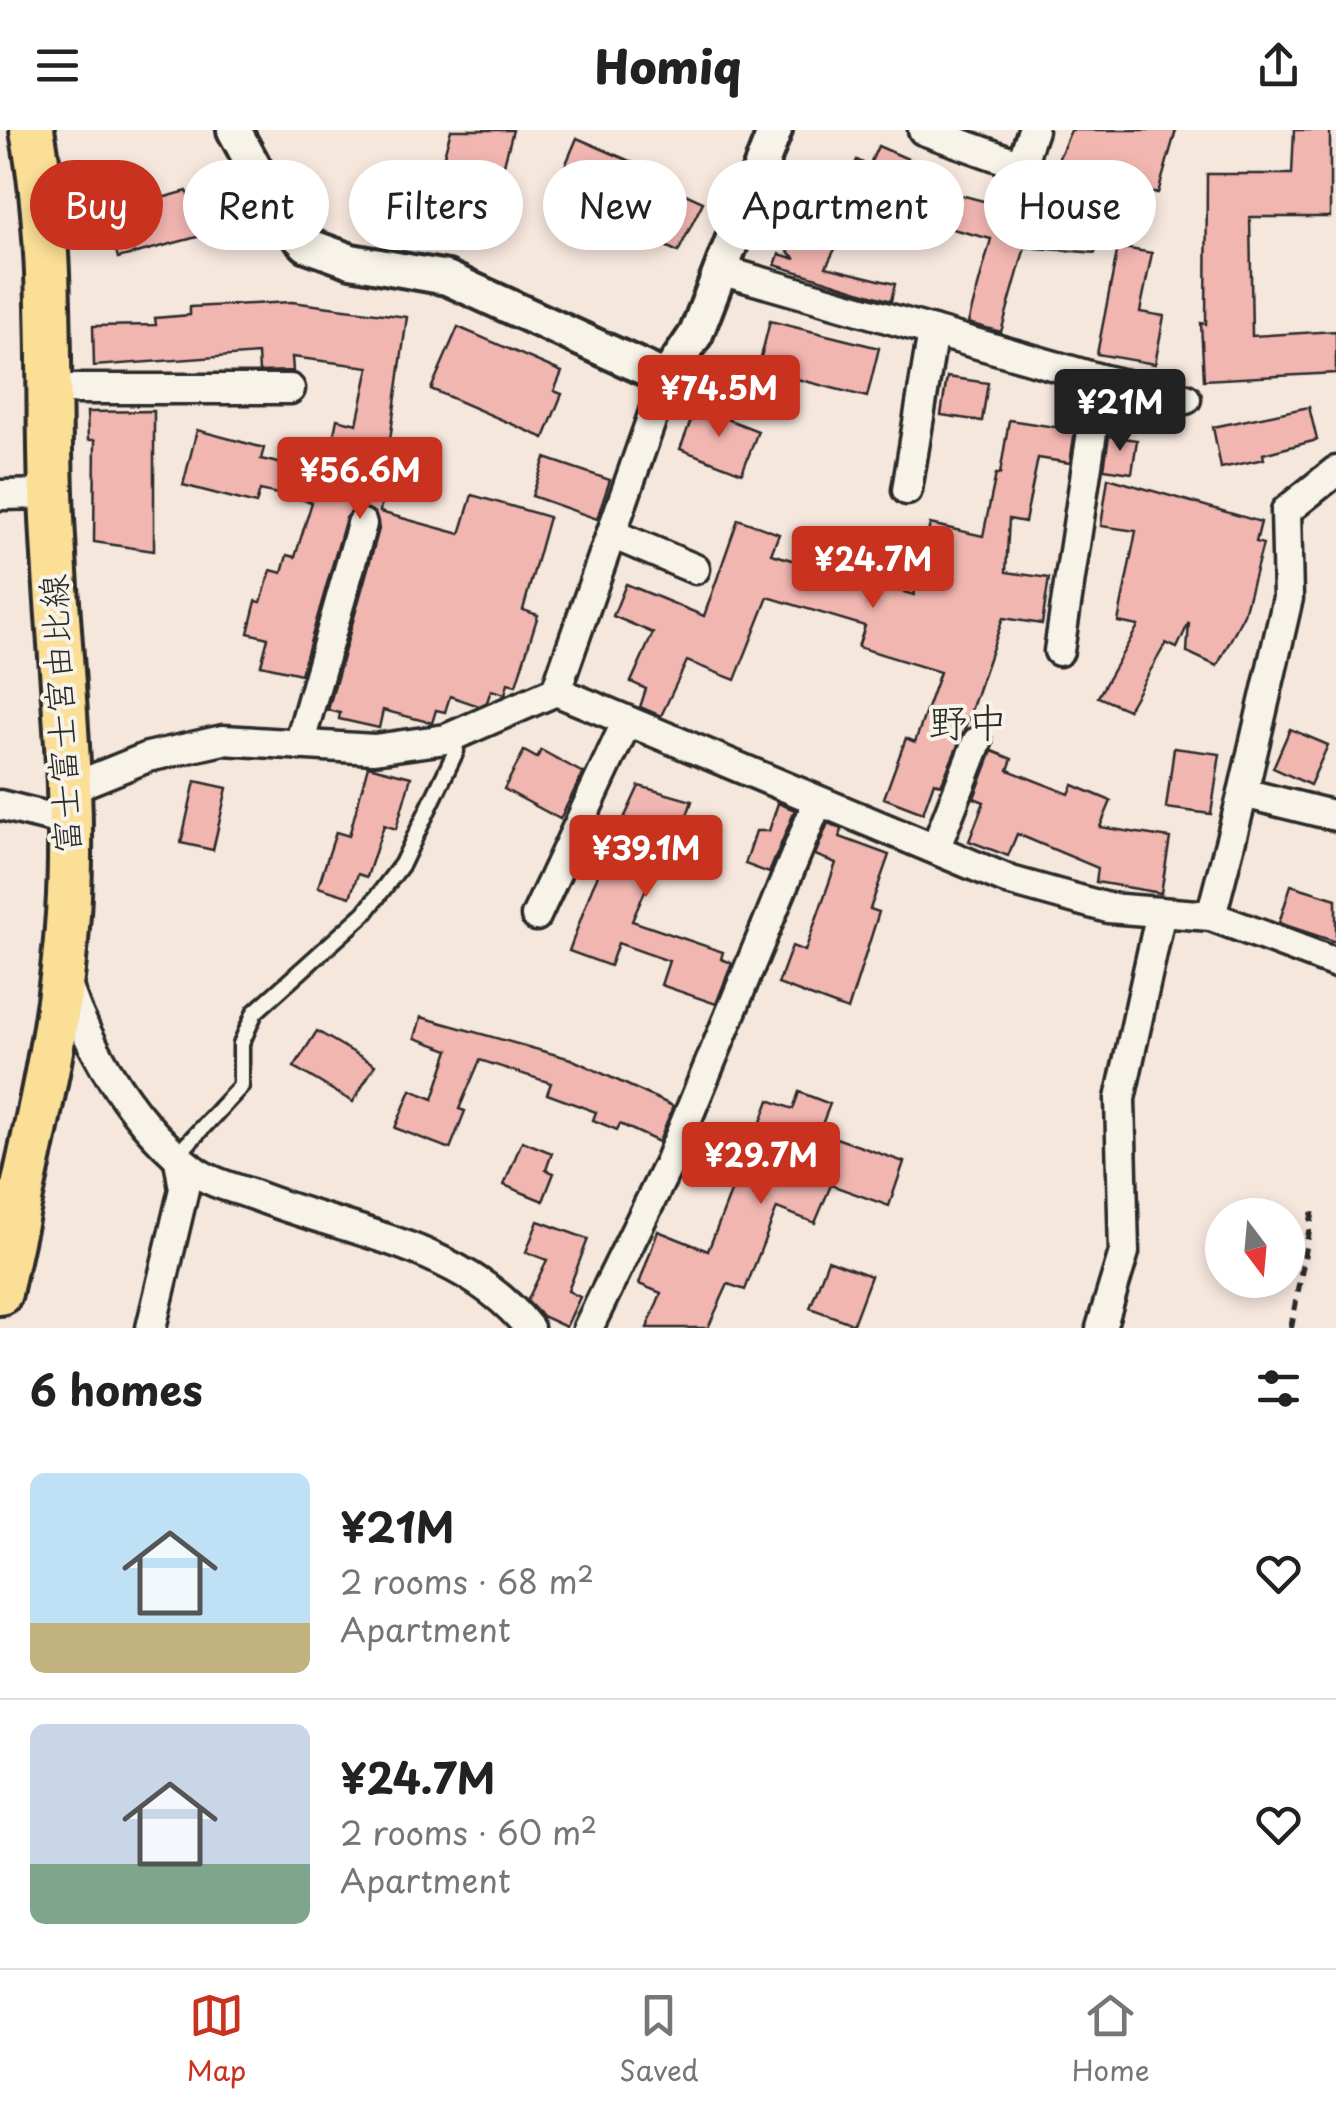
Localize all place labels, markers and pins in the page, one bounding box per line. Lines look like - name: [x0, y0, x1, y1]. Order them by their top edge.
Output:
- pin: ¥74.5M: [638, 355, 800, 440]
- pin: ¥21M: [1061, 369, 1179, 454]
- pin: ¥56.6M: [279, 437, 441, 522]
- pin: ¥24.7M: [792, 526, 954, 611]
- pin: ¥39.1M: [565, 815, 727, 900]
- pin: ¥29.7M: [680, 1122, 842, 1207]

